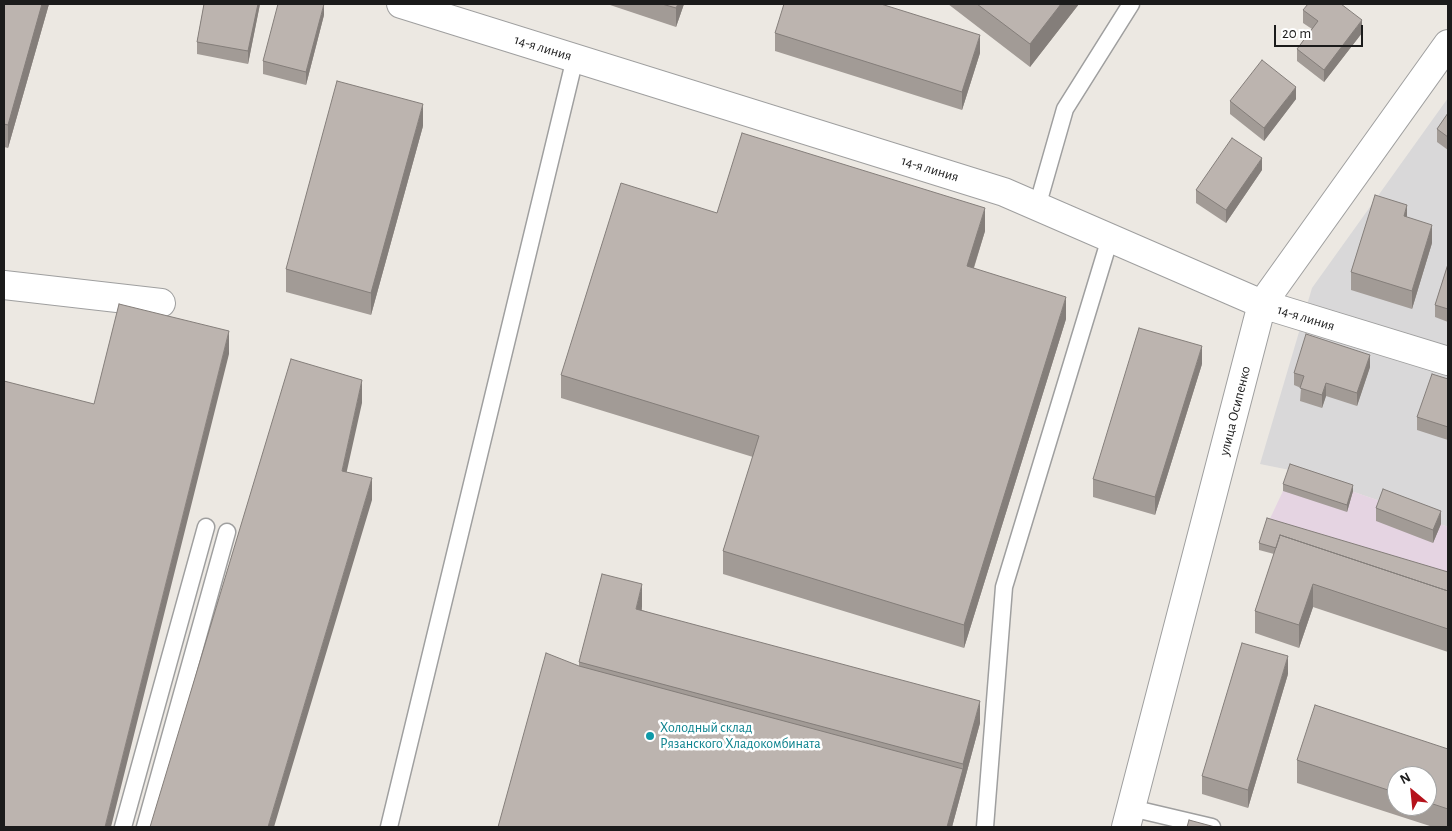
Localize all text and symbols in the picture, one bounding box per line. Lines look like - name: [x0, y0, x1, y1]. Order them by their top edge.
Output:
- scale bar: [1277, 15, 1366, 47]
- text: 20 m: [1282, 26, 1311, 41]
- street label: 14-я линия: [512, 31, 574, 65]
- street label: 14-я линия: [899, 152, 961, 186]
- street label: 14-я линия: [1275, 301, 1337, 335]
- street label: улица Осипенко: [1216, 364, 1254, 458]
- place label: Холодный склад Рязанского Хладокомбината: [660, 720, 821, 752]
- marker: Холодный склад Рязанского Хладокомбината: [644, 730, 656, 742]
- north arrow: [1387, 766, 1437, 816]
- text: N: [1398, 770, 1413, 787]

